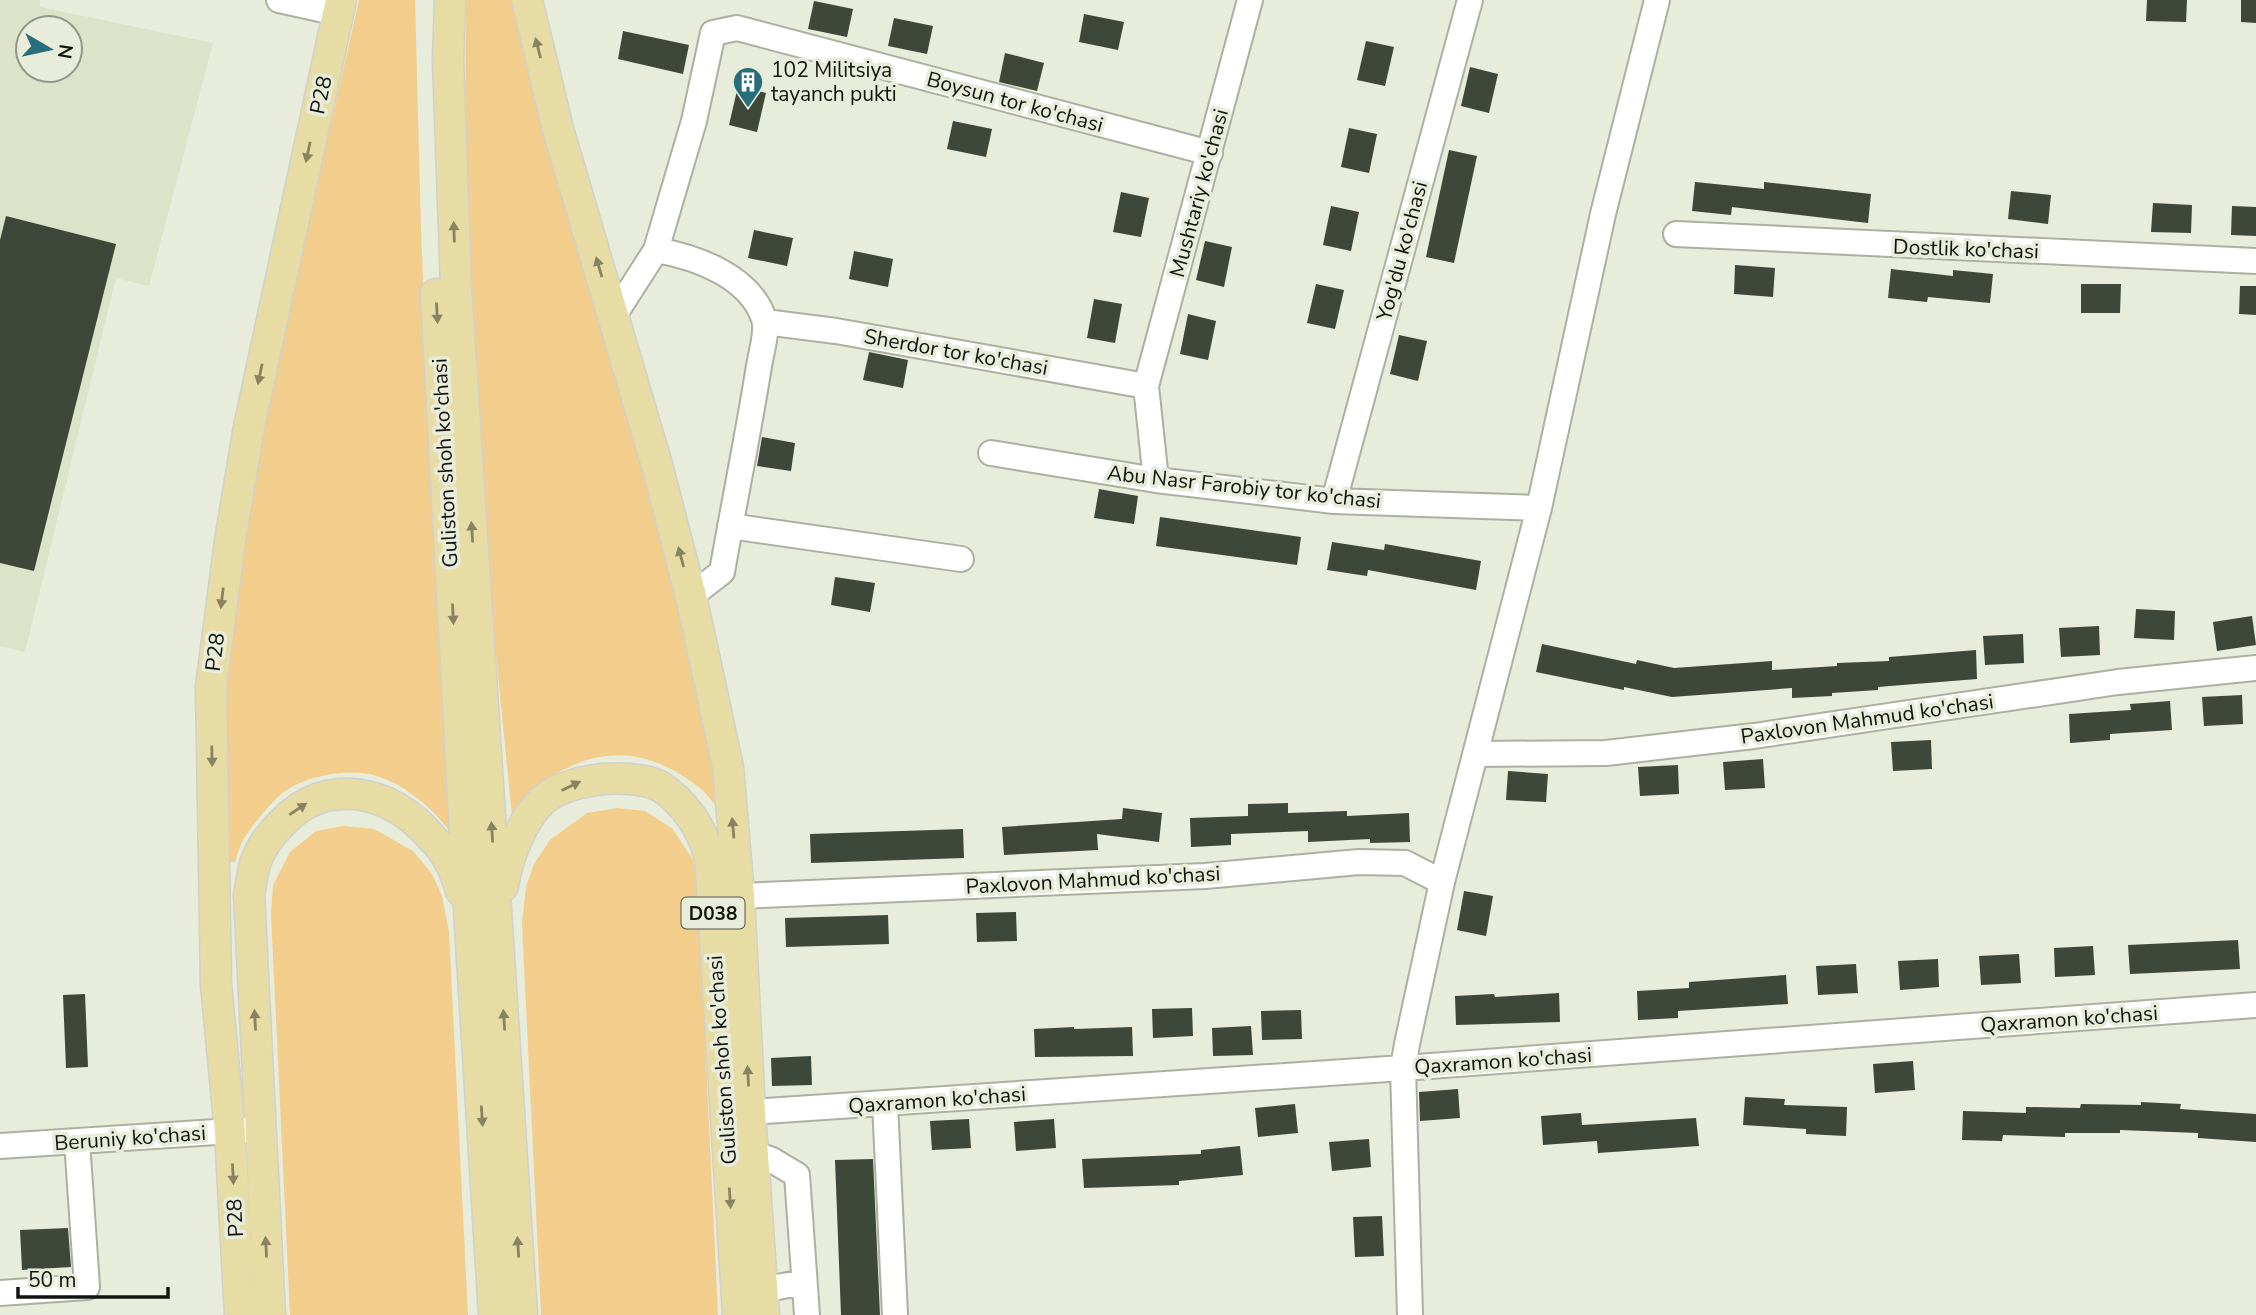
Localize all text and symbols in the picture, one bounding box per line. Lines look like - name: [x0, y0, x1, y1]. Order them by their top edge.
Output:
- north arrow: [14, 14, 84, 84]
- one-way arrow: [532, 37, 543, 59]
- text: N: [51, 42, 79, 61]
- place label: 102 Militsiya tayanch pukti: [771, 56, 897, 108]
- building icon: 102 Militsiya tayanch pukti: [731, 65, 765, 109]
- street label: Boysun tor ko'chasi: [924, 65, 1106, 139]
- street label: Р28: [303, 73, 339, 117]
- street label: Mushtariy ko'chasi: [1163, 106, 1235, 280]
- one-way arrow: [303, 141, 314, 163]
- street label: Yog'du ko'chasi: [1370, 178, 1434, 325]
- one-way arrow: [448, 220, 460, 242]
- street label: Dostlik ko'chasi: [1893, 232, 2039, 266]
- one-way arrow: [593, 257, 603, 278]
- one-way arrow: [432, 302, 443, 324]
- street label: Sherdor tor ko'chasi: [862, 322, 1050, 382]
- street label: Guliston shoh ko'chasi: [426, 358, 464, 568]
- one-way arrow: [255, 363, 266, 385]
- street label: Abu Nasr Farobiy tor ko'chasi: [1106, 459, 1382, 515]
- one-way arrow: [466, 521, 477, 543]
- one-way arrow: [675, 546, 686, 568]
- one-way arrow: [217, 588, 228, 610]
- one-way arrow: [448, 603, 459, 625]
- street label: Р28: [199, 631, 231, 673]
- street label: Paxlovon Mahmud ko'chasi: [1739, 687, 1995, 751]
- one-way arrow: [206, 745, 217, 767]
- one-way arrow: [561, 781, 581, 792]
- one-way arrow: [288, 803, 308, 816]
- one-way arrow: [727, 817, 738, 839]
- one-way arrow: [486, 821, 497, 843]
- street label: Paxlovon Mahmud ko'chasi: [965, 859, 1221, 901]
- road number: D038: [682, 897, 744, 928]
- street label: Guliston shoh ko'chasi: [701, 954, 743, 1166]
- street label: Qaxramon ko'chasi: [1979, 999, 2159, 1039]
- one-way arrow: [249, 1008, 260, 1030]
- one-way arrow: [498, 1009, 509, 1031]
- street label: Qaxramon ko'chasi: [1413, 1041, 1593, 1081]
- one-way arrow: [742, 1065, 753, 1087]
- street label: Qaxramon ko'chasi: [847, 1080, 1027, 1120]
- one-way arrow: [476, 1105, 487, 1127]
- street label: Beruniy ko'chasi: [53, 1119, 207, 1157]
- one-way arrow: [227, 1163, 238, 1185]
- one-way arrow: [725, 1187, 736, 1209]
- street label: Р28: [220, 1198, 250, 1238]
- one-way arrow: [261, 1236, 272, 1258]
- one-way arrow: [512, 1236, 523, 1258]
- scale bar: [18, 1256, 168, 1300]
- text: 50 m: [28, 1266, 77, 1294]

